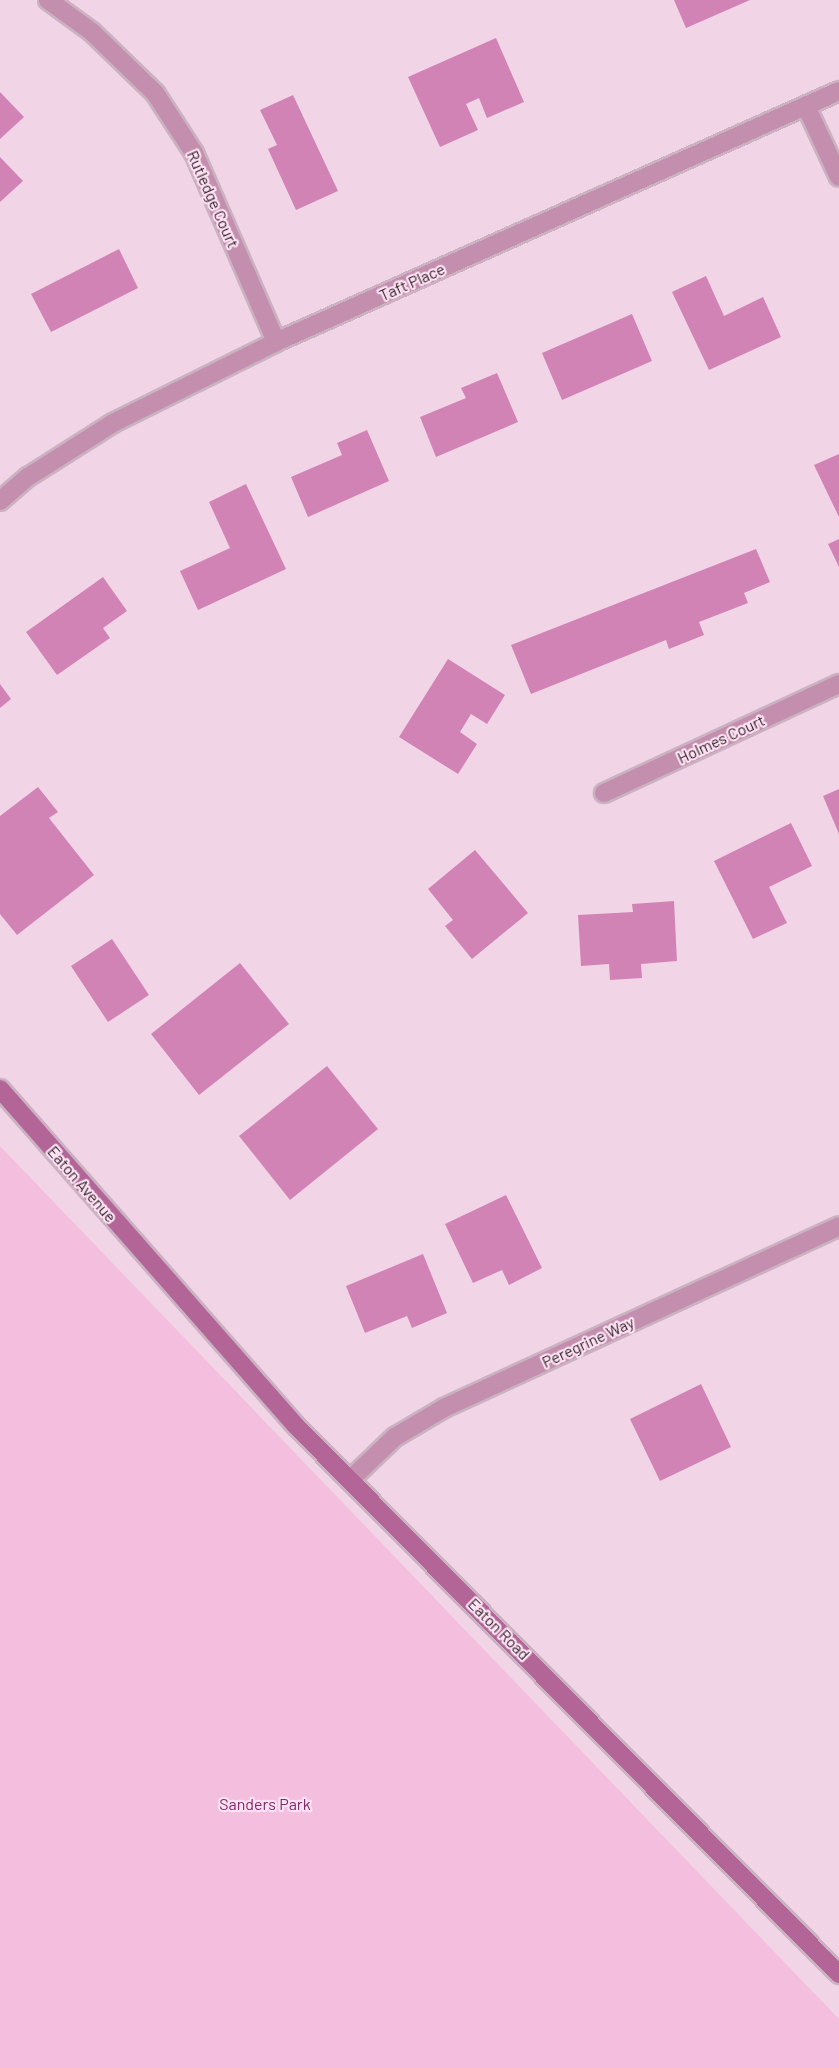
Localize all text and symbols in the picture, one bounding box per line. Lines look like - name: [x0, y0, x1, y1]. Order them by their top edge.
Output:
- street label: Rutledge Court: [183, 147, 243, 251]
- street label: Taft Place: [376, 259, 448, 305]
- street label: Holmes Court: [674, 710, 768, 768]
- street label: Eaton Avenue: [44, 1142, 120, 1226]
- street label: Peregrine Way: [539, 1312, 637, 1372]
- street label: Eaton Road: [464, 1594, 534, 1664]
- park label: Sanders Park: [219, 1794, 311, 1814]

